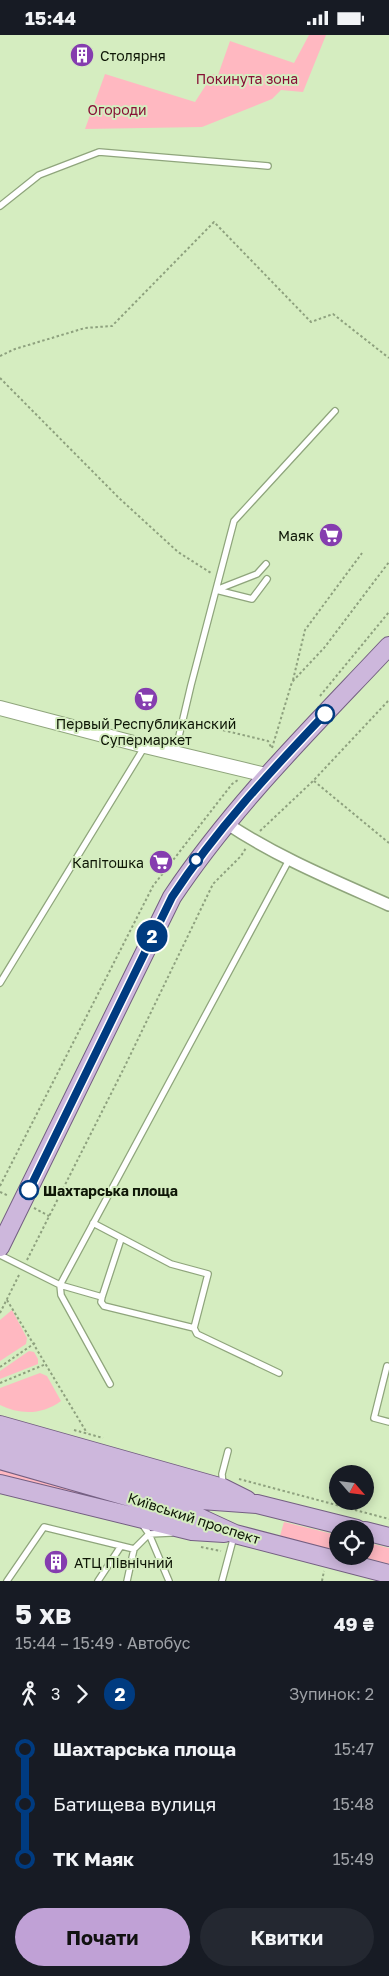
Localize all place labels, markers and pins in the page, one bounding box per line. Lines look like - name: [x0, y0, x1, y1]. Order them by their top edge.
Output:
- building icon: Столярня: [69, 42, 95, 68]
- place label: Столярня: [100, 47, 166, 64]
- supermarket icon: Маяк: [318, 522, 344, 548]
- place label: Маяк: [278, 527, 314, 544]
- supermarket icon: Первый Республиканский Супермаркет: [133, 686, 159, 712]
- unlabelled marker: [315, 704, 335, 724]
- place label: Первый Республиканский Супермаркет: [56, 715, 236, 748]
- supermarket icon: Капітошка: [148, 849, 174, 875]
- unlabelled marker: [189, 853, 203, 867]
- place label: Капітошка: [72, 854, 144, 871]
- marker: Шахтарська площа: [19, 1180, 39, 1200]
- place label: Шахтарська площа: [43, 1182, 178, 1199]
- building icon: АТЦ Північний: [43, 1549, 69, 1575]
- place label: АТЦ Північний: [74, 1554, 173, 1571]

